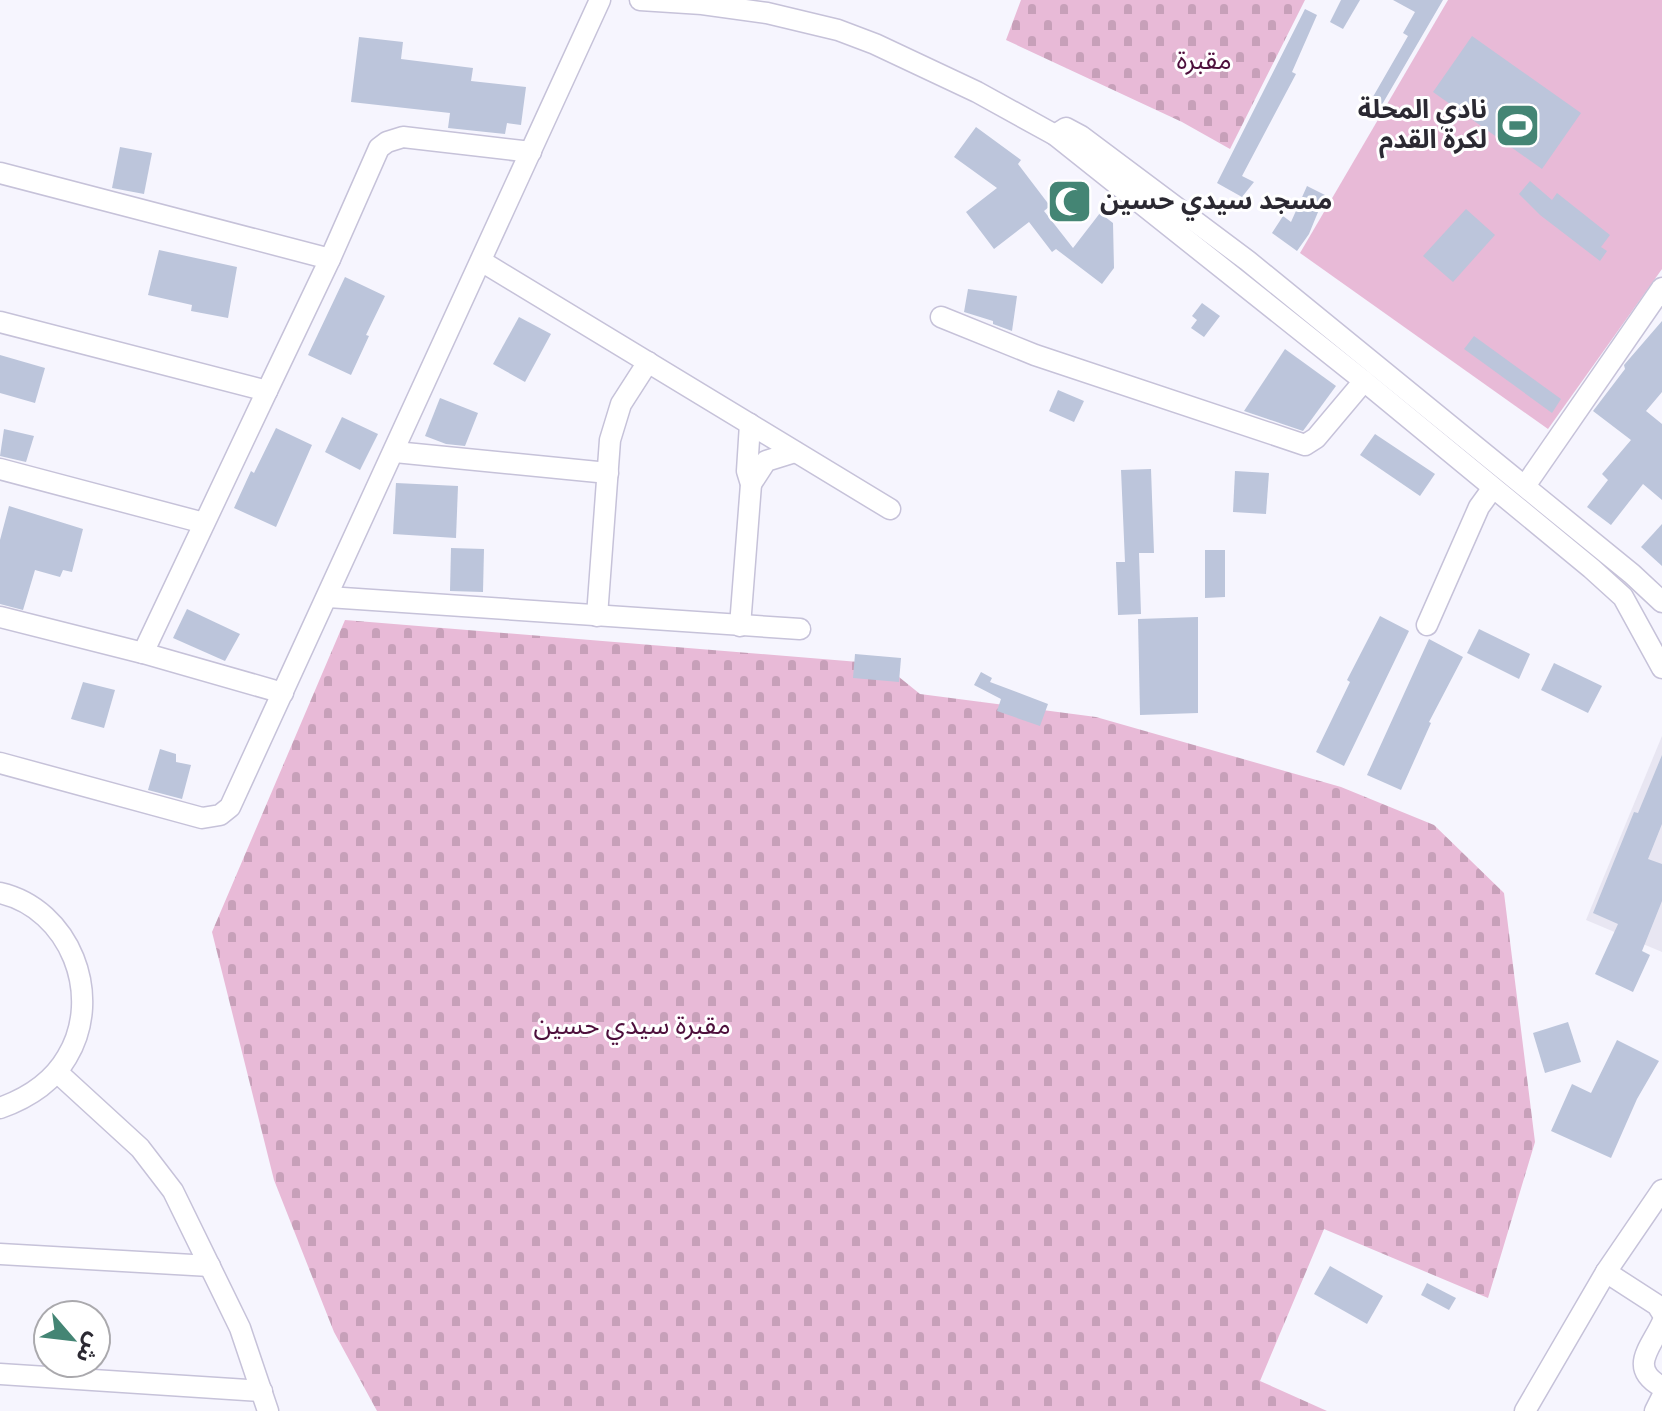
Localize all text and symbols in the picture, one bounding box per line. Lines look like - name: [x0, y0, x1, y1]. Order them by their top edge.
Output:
- park label: مقبرة: [1176, 46, 1232, 79]
- place label: نادي المحلة لكرة القدم: [1358, 95, 1487, 159]
- sports icon: نادي المحلة لكرة القدم: [1494, 102, 1542, 150]
- mosque icon: مسجد سيدي حسين: [1045, 178, 1093, 226]
- place label: مسجد سيدي حسين: [1100, 186, 1332, 221]
- park label: مقبرة سيدي حسين: [533, 1011, 731, 1045]
- north arrow: [32, 1299, 112, 1379]
- text: ش: [68, 1328, 106, 1367]

